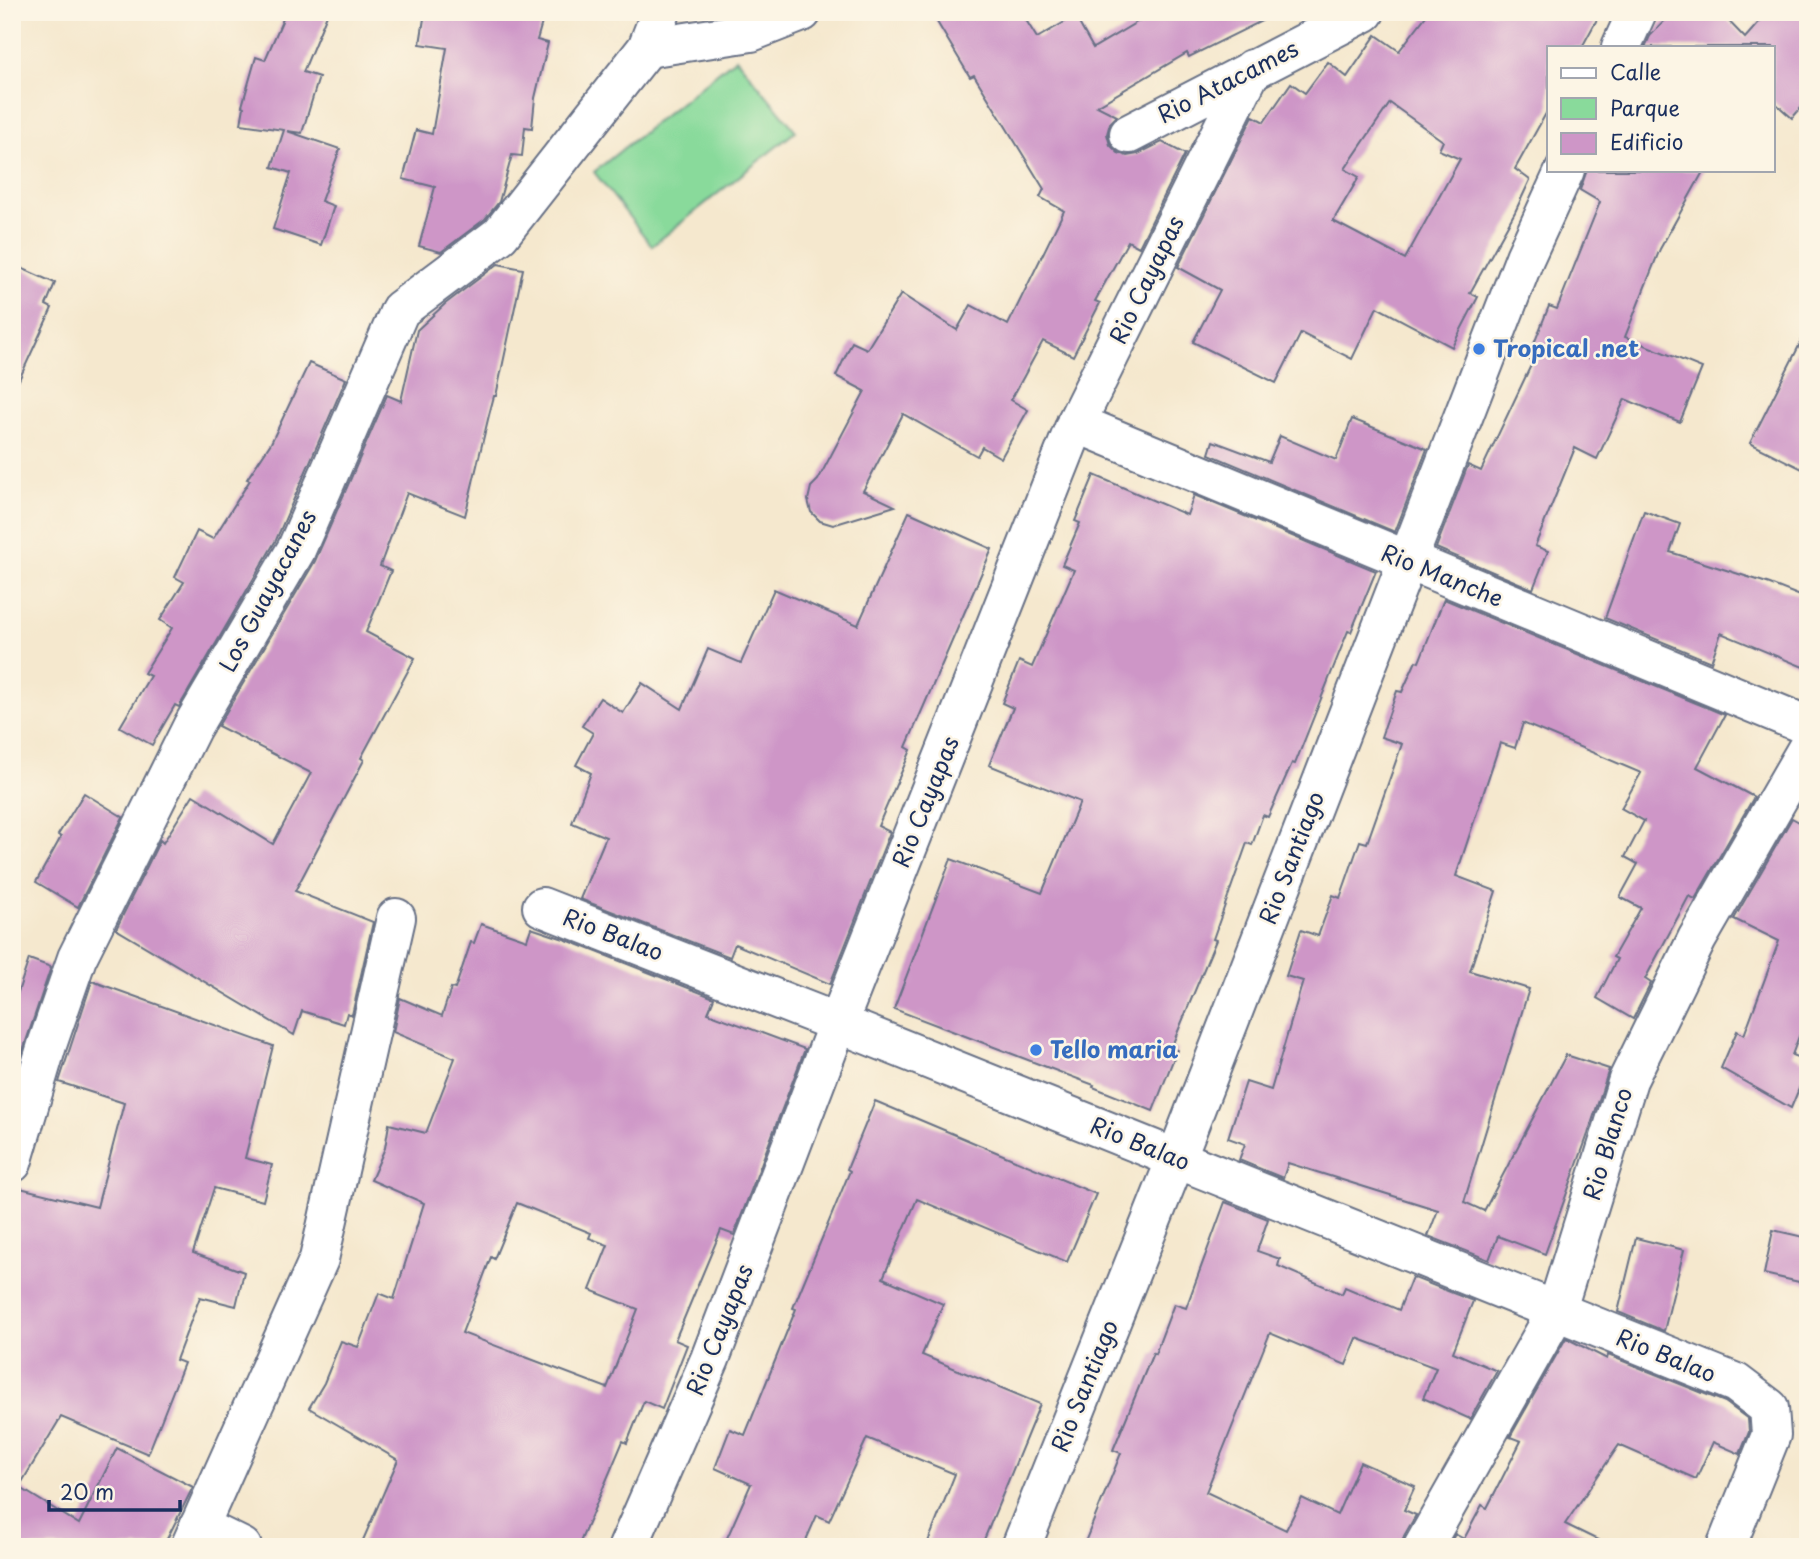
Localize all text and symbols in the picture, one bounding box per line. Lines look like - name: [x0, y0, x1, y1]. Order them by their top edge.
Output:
- street label: Rio Atacames: [1151, 30, 1304, 131]
- legend: [1547, 46, 1774, 172]
- text: Calle: [1610, 55, 1661, 87]
- text: Parque: [1610, 91, 1680, 123]
- text: Edificio: [1610, 125, 1683, 157]
- street label: Rio Cayapas: [1099, 209, 1192, 350]
- place label: Tropical .net: [1493, 330, 1639, 365]
- marker: Tropical .net: [1471, 341, 1487, 357]
- street label: Los Guayacanes: [209, 503, 324, 678]
- street label: Rio Manche: [1376, 534, 1509, 615]
- street label: Rio Cayapas: [882, 730, 967, 872]
- street label: Rio Santiago: [1249, 786, 1332, 929]
- street label: Rio Balao: [558, 898, 669, 969]
- place label: Tello maria: [1050, 1031, 1178, 1066]
- marker: Tello maria: [1028, 1042, 1044, 1058]
- street label: Rio Blanco: [1573, 1083, 1640, 1204]
- street label: Rio Balao: [1085, 1107, 1196, 1179]
- street label: Rio Cayapas: [676, 1258, 761, 1400]
- street label: Rio Santiago: [1041, 1314, 1126, 1457]
- street label: Rio Balao: [1611, 1319, 1722, 1391]
- scale bar: [49, 1468, 180, 1512]
- text: 20 m: [60, 1475, 114, 1507]

